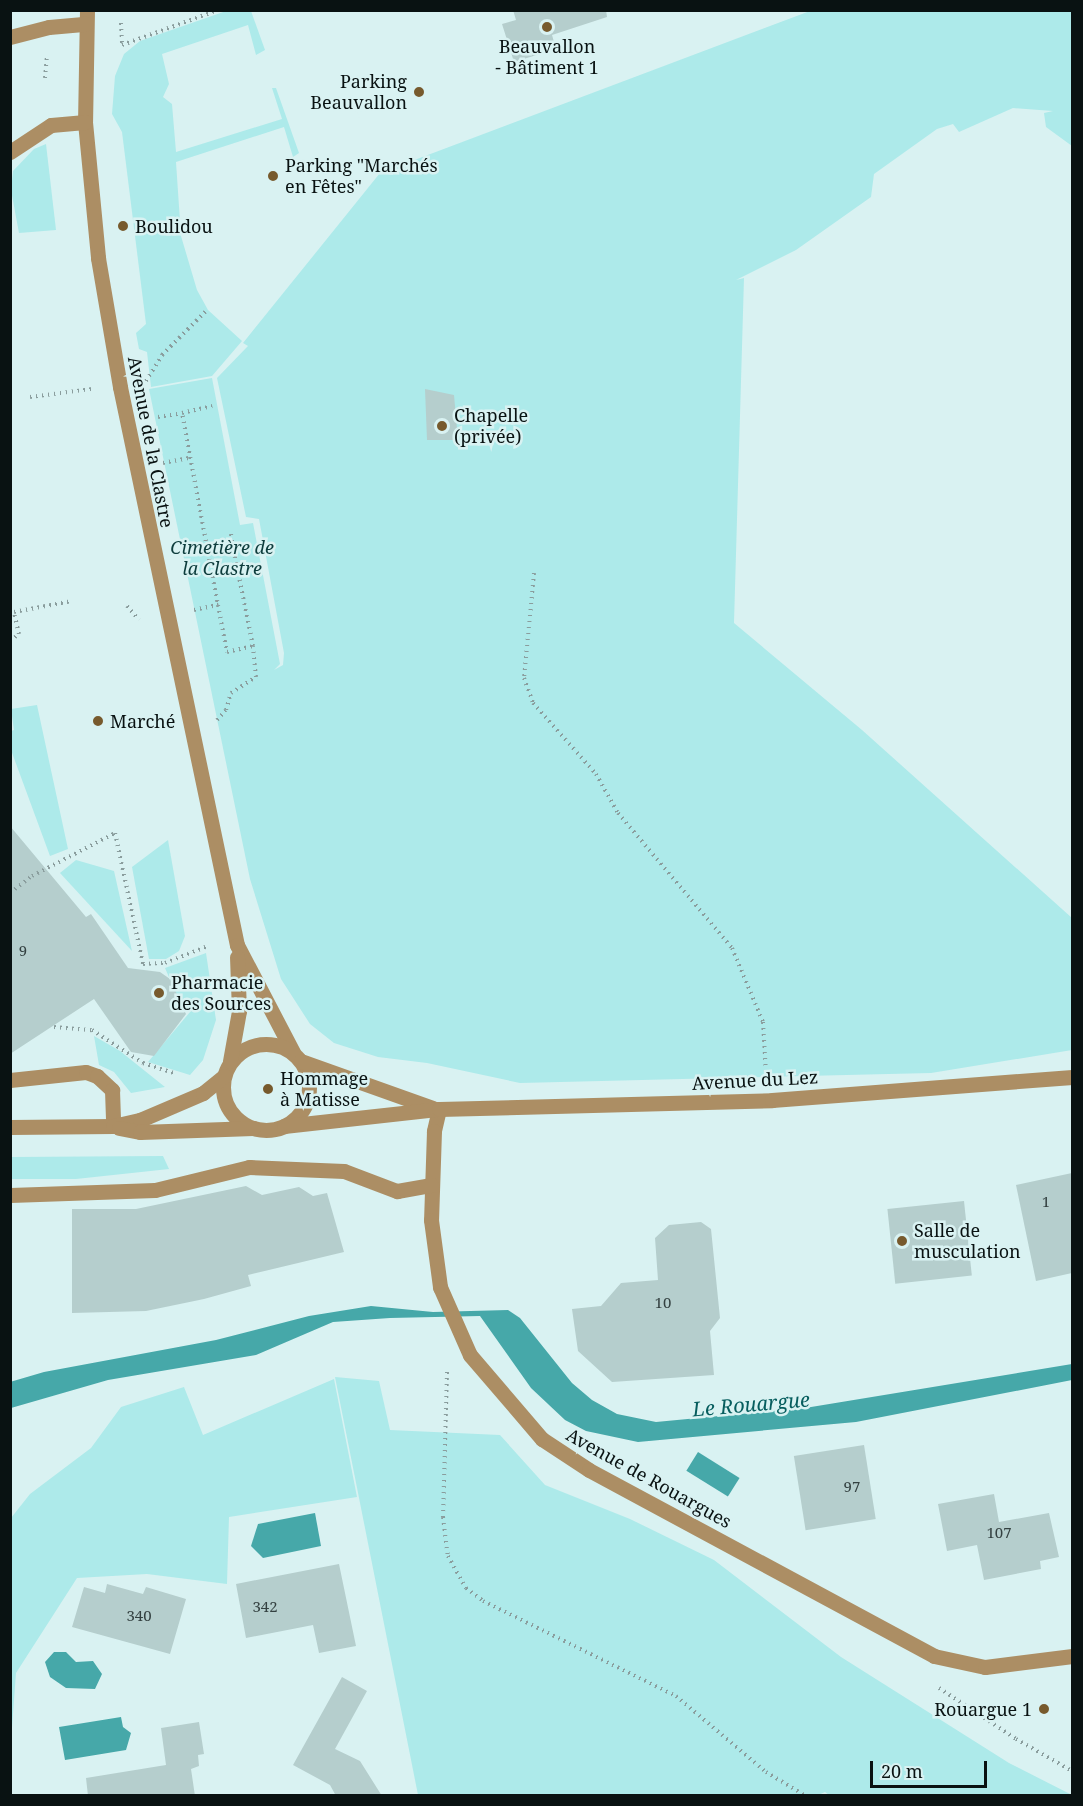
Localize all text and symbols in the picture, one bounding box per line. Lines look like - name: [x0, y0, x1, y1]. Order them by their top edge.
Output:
- marker: Beauvallon - Bâtiment 1: [540, 20, 554, 34]
- place label: Beauvallon - Bâtiment 1: [495, 36, 599, 78]
- place label: Parking Beauvallon: [310, 71, 407, 113]
- marker: Parking Beauvallon: [412, 85, 426, 99]
- place label: Parking "Marchés en Fêtes": [285, 155, 438, 198]
- marker: Parking "Marchés en Fêtes": [266, 169, 280, 183]
- place label: Boulidou: [135, 215, 213, 237]
- marker: Boulidou: [116, 219, 130, 233]
- street label: Avenue de la Clastre: [124, 354, 178, 530]
- place label: Chapelle (privée): [454, 405, 528, 448]
- marker: Chapelle (privée): [435, 419, 449, 433]
- park label: Cimetière de la Clastre: [170, 537, 274, 580]
- place label: Marché: [110, 710, 175, 732]
- marker: Marché: [91, 714, 105, 728]
- house number: 9: [19, 942, 27, 960]
- place label: Pharmacie des Sources: [171, 972, 271, 1014]
- marker: Pharmacie des Sources: [152, 986, 166, 1000]
- street label: Avenue du Lez: [691, 1066, 819, 1094]
- place label: Hommage à Matisse: [280, 1068, 368, 1110]
- marker: Hommage à Matisse: [261, 1082, 275, 1096]
- house number: 1: [1042, 1193, 1050, 1211]
- place label: Salle de musculation: [914, 1220, 1021, 1262]
- marker: Salle de musculation: [895, 1234, 909, 1248]
- house number: 10: [655, 1294, 671, 1312]
- water label: Le Rouargue: [691, 1387, 811, 1421]
- street label: Avenue de Rouargues: [563, 1424, 735, 1532]
- house number: 97: [844, 1478, 860, 1496]
- house number: 107: [986, 1524, 1012, 1542]
- house number: 342: [252, 1598, 278, 1616]
- house number: 340: [126, 1607, 152, 1625]
- place label: Rouargue 1: [934, 1698, 1032, 1720]
- marker: Rouargue 1: [1037, 1702, 1051, 1716]
- scale bar: [873, 1749, 990, 1787]
- text: 20 m: [881, 1759, 923, 1783]

